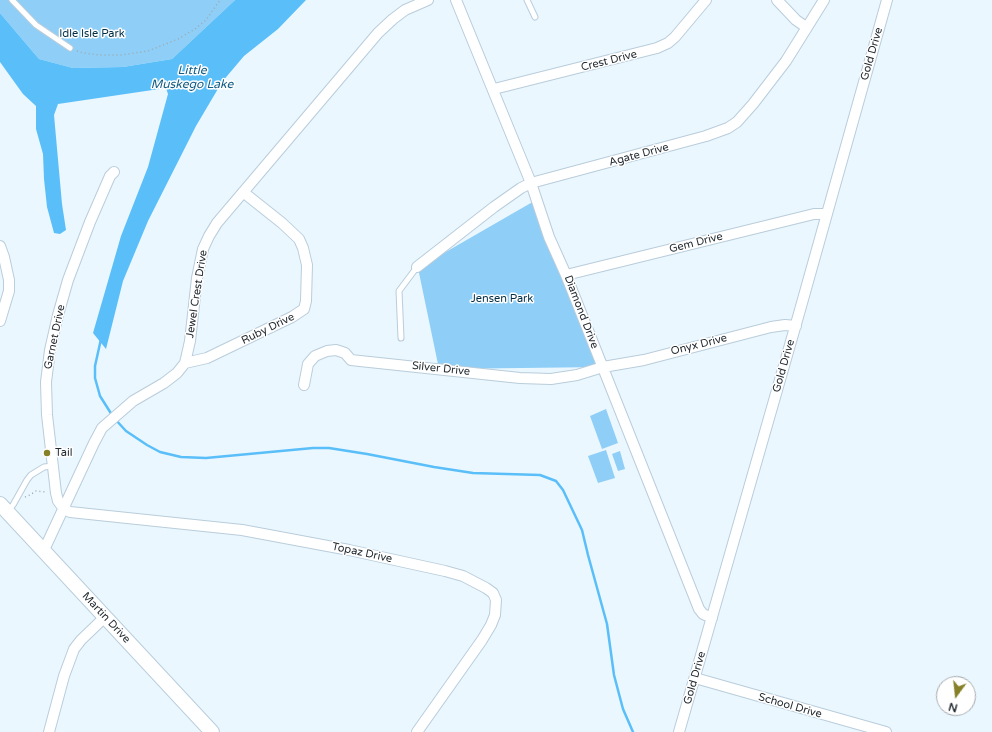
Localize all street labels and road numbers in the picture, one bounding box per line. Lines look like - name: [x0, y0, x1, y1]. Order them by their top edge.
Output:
- street label: Gold Drive: [858, 26, 886, 82]
- street label: Crest Drive: [580, 48, 638, 74]
- street label: Agate Drive: [608, 141, 670, 169]
- street label: Gem Drive: [668, 230, 724, 256]
- street label: Jewel Crest Drive: [184, 249, 210, 339]
- street label: Diamond Drive: [561, 273, 601, 351]
- street label: Garnet Drive: [42, 303, 68, 371]
- street label: Ruby Drive: [239, 311, 297, 347]
- street label: Onyx Drive: [670, 332, 728, 358]
- street label: Gold Drive: [770, 338, 798, 394]
- street label: Silver Drive: [411, 359, 471, 379]
- street label: Topaz Drive: [331, 540, 393, 566]
- street label: Martin Drive: [79, 590, 133, 646]
- street label: Gold Drive: [681, 650, 709, 706]
- street label: School Drive: [757, 691, 823, 721]

